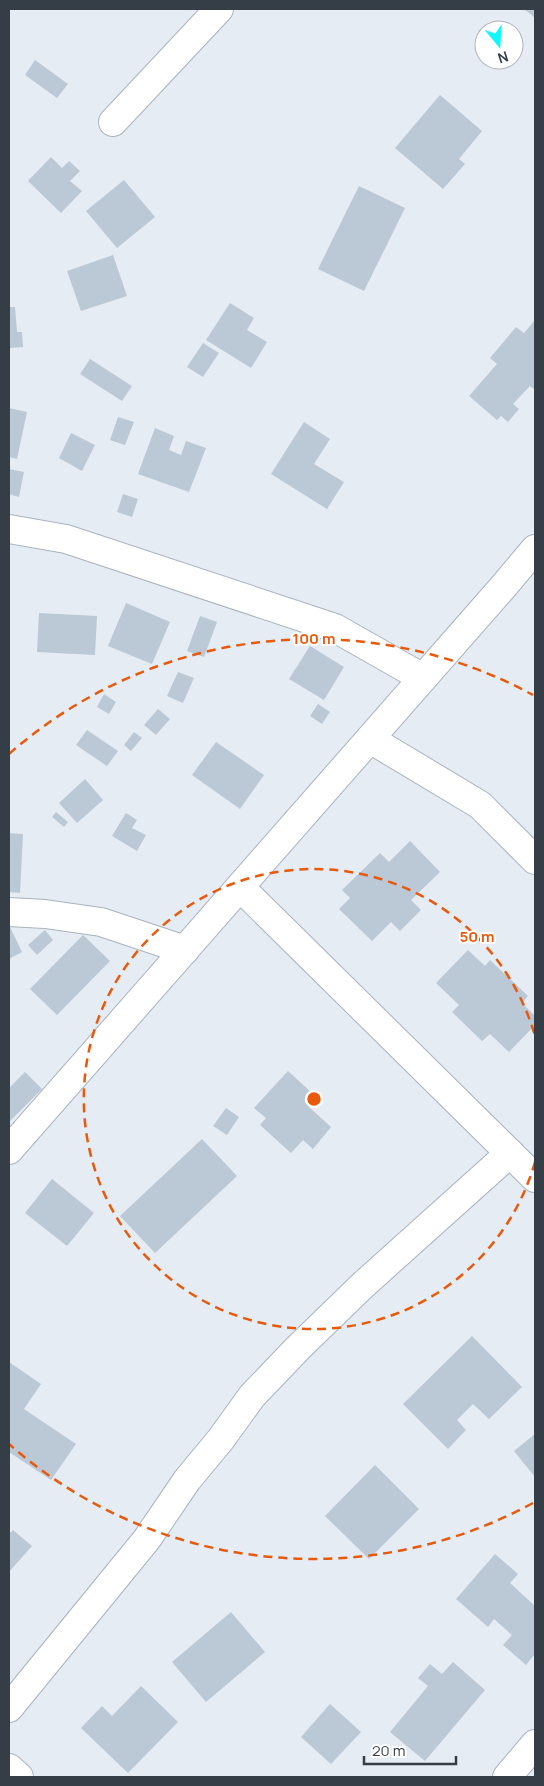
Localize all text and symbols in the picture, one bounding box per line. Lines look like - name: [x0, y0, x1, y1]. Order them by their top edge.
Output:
- north arrow: [474, 20, 524, 70]
- text: N: [495, 47, 511, 68]
- text: 100 m: [293, 628, 335, 649]
- text: 50 m: [459, 926, 495, 947]
- centre of rings: [305, 1090, 323, 1108]
- scale bar: [364, 1734, 456, 1766]
- text: 20 m: [372, 1740, 405, 1761]

